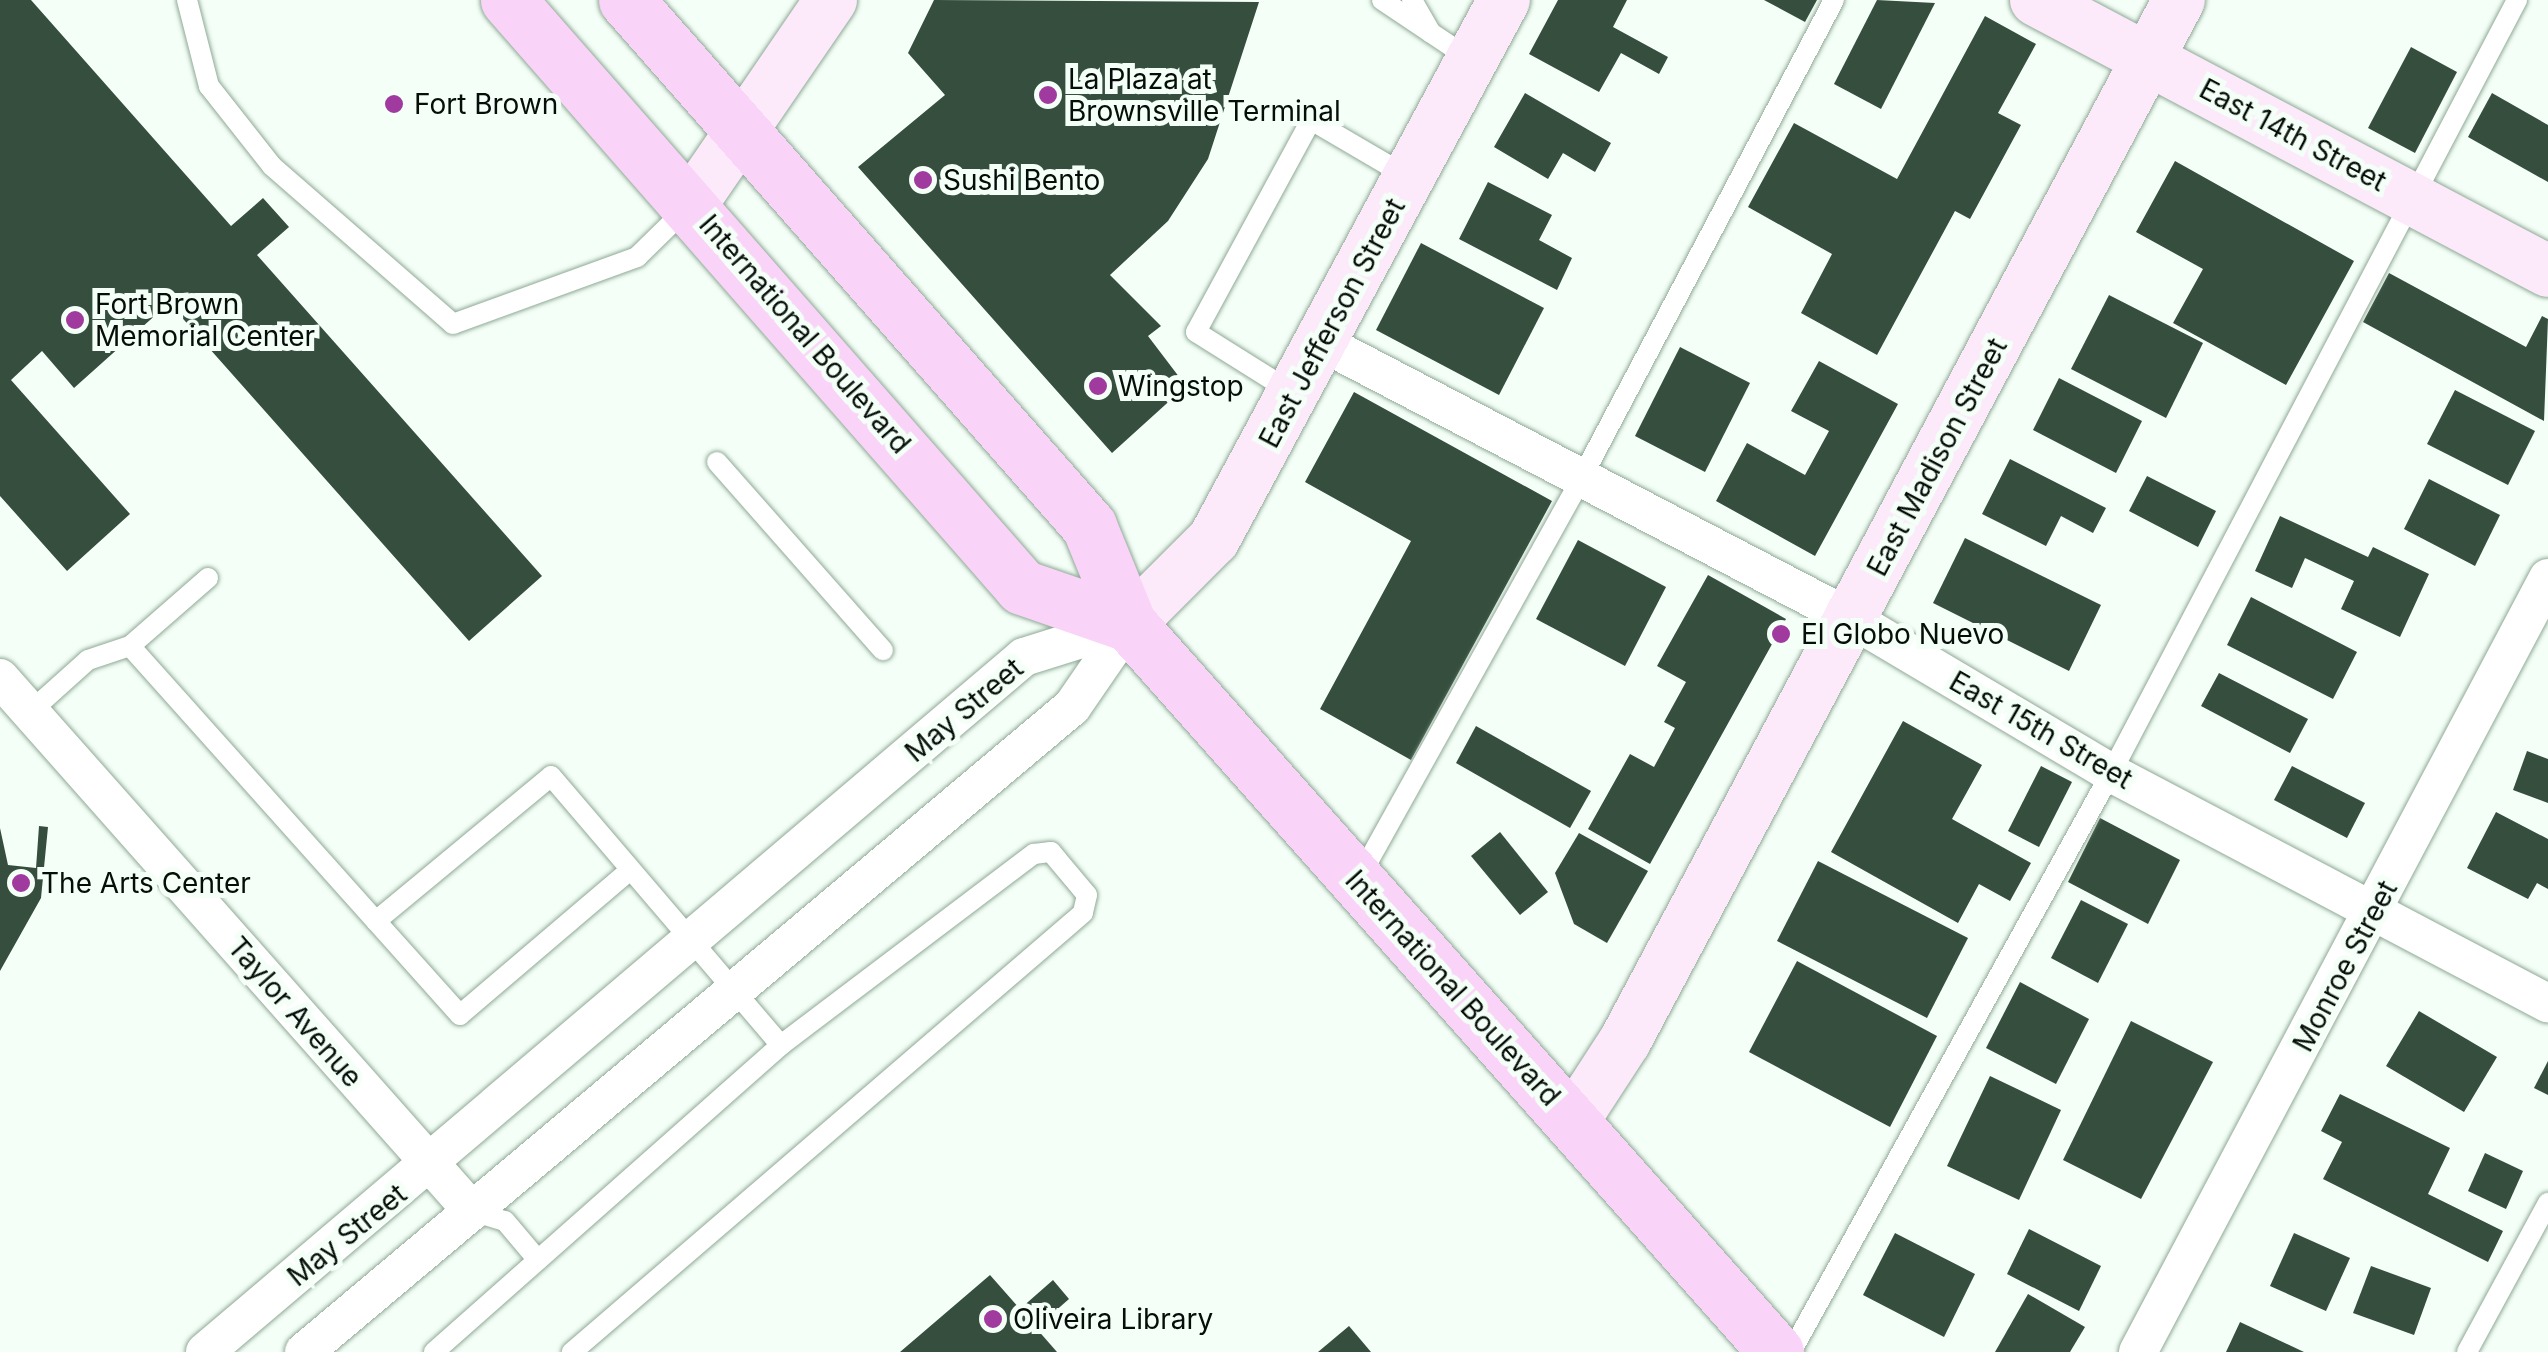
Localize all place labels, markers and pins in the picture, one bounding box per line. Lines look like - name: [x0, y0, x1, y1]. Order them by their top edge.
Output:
- place label: La Plaza at Brownsville Terminal: [1068, 62, 1341, 128]
- marker: La Plaza at Brownsville Terminal: [1037, 84, 1059, 106]
- place label: Fort Brown: [414, 87, 558, 121]
- marker: Fort Brown: [383, 93, 405, 115]
- place label: Sushi Bento: [943, 163, 1100, 197]
- marker: Sushi Bento: [912, 169, 934, 191]
- place label: Fort Brown Memorial Center: [95, 287, 315, 353]
- marker: Fort Brown Memorial Center: [64, 309, 86, 331]
- place label: Wingstop: [1118, 369, 1244, 403]
- marker: Wingstop: [1087, 375, 1109, 397]
- place label: El Globo Nuevo: [1801, 617, 2004, 651]
- marker: El Globo Nuevo: [1770, 623, 1792, 645]
- place label: The Arts Center: [41, 866, 251, 900]
- marker: The Arts Center: [10, 872, 32, 894]
- place label: Oliveira Library: [1013, 1302, 1213, 1336]
- marker: Oliveira Library: [982, 1308, 1004, 1330]

